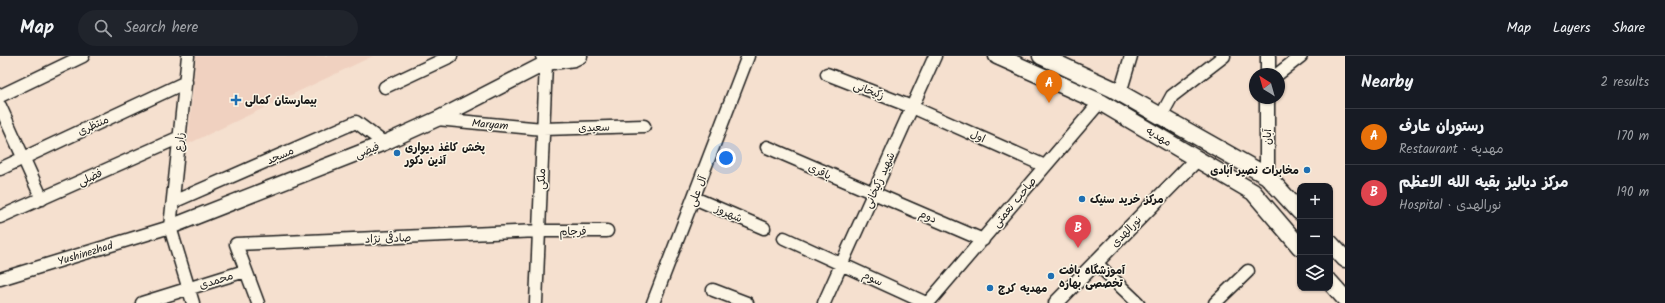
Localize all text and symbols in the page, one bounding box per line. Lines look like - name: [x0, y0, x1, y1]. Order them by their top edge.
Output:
- search box: [78, 10, 358, 46]
- text: Map: [20, 13, 54, 43]
- text: Search here: [124, 16, 198, 40]
- icon: search: [92, 17, 114, 39]
- text: Map: [1507, 17, 1531, 39]
- text: Layers: [1553, 17, 1591, 39]
- text: Share: [1613, 17, 1645, 39]
- north arrow: [1249, 68, 1285, 104]
- text: Nearby: [1361, 69, 1413, 96]
- pin: A: [1036, 70, 1062, 103]
- text: 2 results: [1601, 72, 1649, 93]
- street label: زکیخانی: [851, 77, 887, 105]
- place label: بیمارستان کمالی: [245, 92, 317, 110]
- marker: بیمارستان کمالی: [230, 94, 242, 106]
- street label: منتظری: [75, 111, 112, 141]
- street label: Maryam: [471, 114, 509, 136]
- text: رستوران عارف: [1399, 115, 1484, 139]
- street label: سعیدی: [578, 118, 610, 138]
- street label: مهدیه: [1142, 122, 1175, 152]
- street label: اول: [967, 126, 988, 148]
- text: A: [1370, 126, 1378, 147]
- text: 170 m: [1617, 126, 1649, 147]
- street label: آبان: [1259, 128, 1277, 145]
- street label: زارع: [170, 132, 190, 153]
- street label: فیضی: [352, 138, 382, 164]
- place label: پخش کاغذ دیواری آذین دکور: [404, 139, 486, 170]
- text: Restaurant · مهدیه: [1399, 139, 1504, 160]
- street label: مسجد: [264, 142, 297, 170]
- marker: پخش کاغذ دیواری آذین دکور: [392, 148, 402, 158]
- your location: [716, 148, 736, 168]
- street label: شهید زکیخانی: [859, 149, 900, 211]
- street label: باقری: [805, 159, 834, 185]
- place label: مخابرات نصیر آبادی: [1210, 162, 1299, 180]
- street label: فضلی: [75, 165, 106, 191]
- marker: مخابرات نصیر آبادی: [1302, 165, 1312, 175]
- street label: ملکی: [533, 168, 551, 190]
- text: مرکز دیالیز بقیه الله الاعظم: [1399, 171, 1568, 195]
- street label: آل علی: [684, 172, 712, 209]
- street label: صاحب نعمتی: [988, 173, 1041, 232]
- text: B: [1370, 182, 1378, 203]
- text: 190 m: [1617, 182, 1649, 203]
- map controls: [1297, 183, 1333, 291]
- button: +: [1297, 183, 1333, 219]
- place label: مرکز خرید سنیک: [1090, 191, 1164, 209]
- marker: مرکز خرید سنیک: [1077, 194, 1087, 204]
- text: Hospital · نورالهدی: [1399, 195, 1502, 216]
- street label: شهروز: [711, 200, 745, 228]
- street label: دوم: [916, 205, 939, 229]
- street label: نورالهدی: [1107, 211, 1147, 252]
- pin: B: [1065, 215, 1091, 248]
- button: −: [1297, 219, 1333, 255]
- street label: فرجام: [559, 223, 587, 241]
- street label: صادقی نژاد: [365, 229, 412, 249]
- street label: Yushinezhad: [55, 237, 116, 271]
- button: layers: [1297, 255, 1333, 291]
- place label: آموزشگاه بافت تخصصی بهاره: [1059, 262, 1126, 293]
- street label: سوم: [859, 266, 886, 291]
- street label: محمدی: [197, 267, 236, 295]
- marker: آموزشگاه بافت تخصصی بهاره: [1046, 271, 1056, 281]
- place label: مهدیه کرج: [998, 280, 1047, 298]
- marker: مهدیه کرج: [985, 283, 995, 293]

